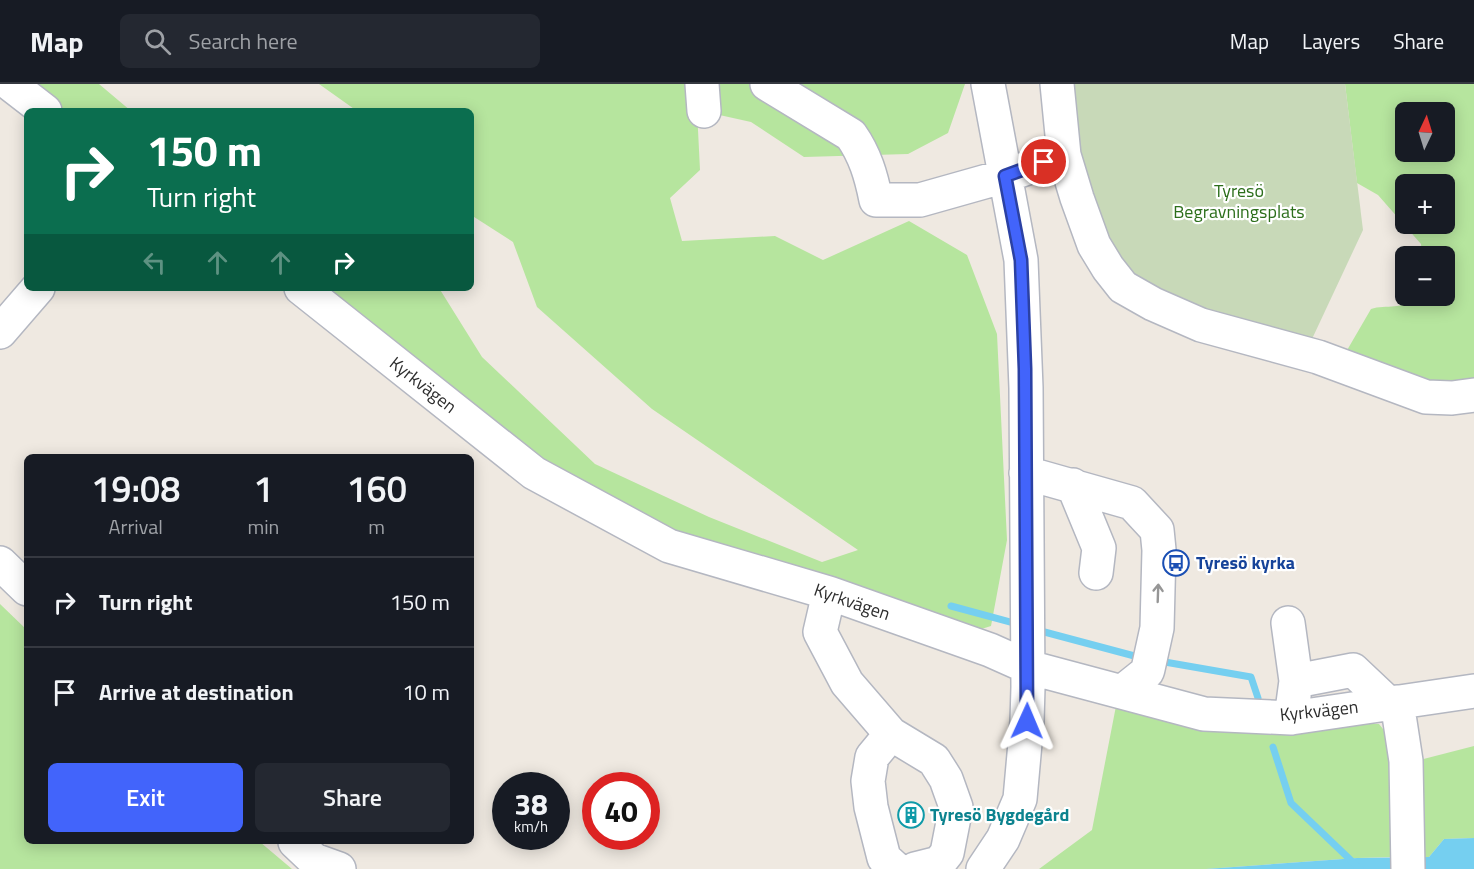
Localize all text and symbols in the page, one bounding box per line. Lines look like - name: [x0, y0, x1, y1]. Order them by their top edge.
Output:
- search box: [120, 14, 540, 68]
- text: Map: [30, 20, 84, 63]
- text: Search here: [189, 24, 298, 58]
- icon: search: [141, 25, 174, 58]
- text: Map: [1230, 25, 1269, 57]
- text: Layers: [1302, 25, 1360, 57]
- text: Share: [1393, 25, 1444, 57]
- north arrow: [1395, 102, 1455, 162]
- map controls: [1395, 102, 1455, 306]
- text: 150 m: [147, 118, 262, 182]
- icon: right: [48, 132, 126, 210]
- pin: [1018, 136, 1069, 187]
- icon: arrive: [1027, 145, 1060, 178]
- button: +: [1395, 174, 1455, 234]
- text: Turn right: [147, 176, 256, 217]
- park label: Tyresö Begravningsplats: [1173, 177, 1305, 225]
- icon: left: [138, 246, 171, 279]
- icon: ahead: [201, 246, 234, 279]
- icon: ahead: [264, 246, 297, 279]
- icon: right: [327, 246, 360, 279]
- button: −: [1395, 246, 1455, 306]
- street label: Kyrkvägen: [384, 350, 463, 420]
- text: 19:08: [91, 461, 180, 516]
- text: 1: [253, 461, 273, 516]
- text: 160: [346, 461, 407, 516]
- text: Arrival: [109, 511, 163, 542]
- text: min: [247, 511, 279, 542]
- text: m: [368, 511, 385, 542]
- bus stop icon: Tyresö kyrka: [1161, 548, 1191, 578]
- place label: Tyresö kyrka: [1196, 549, 1295, 576]
- street label: Kyrkvägen: [810, 576, 894, 627]
- one-way arrow: [1152, 584, 1164, 604]
- text: Turn right: [99, 585, 193, 619]
- text: 150 m: [390, 585, 450, 619]
- icon: right: [48, 586, 81, 619]
- text: Arrive at destination: [99, 675, 294, 709]
- text: 10 m: [402, 675, 450, 709]
- icon: arrive: [48, 676, 81, 709]
- position arrow: [995, 689, 1059, 753]
- street label: Kyrkvägen: [1278, 693, 1360, 728]
- button: Exit: [48, 763, 243, 832]
- button: Share: [255, 763, 450, 832]
- speed limit sign: 40: [582, 772, 660, 850]
- text: 38: [514, 781, 548, 827]
- building icon: Tyresö Bygdegård: [896, 800, 926, 830]
- place label: Tyresö Bygdegård: [930, 801, 1069, 828]
- text: km/h: [514, 815, 548, 838]

